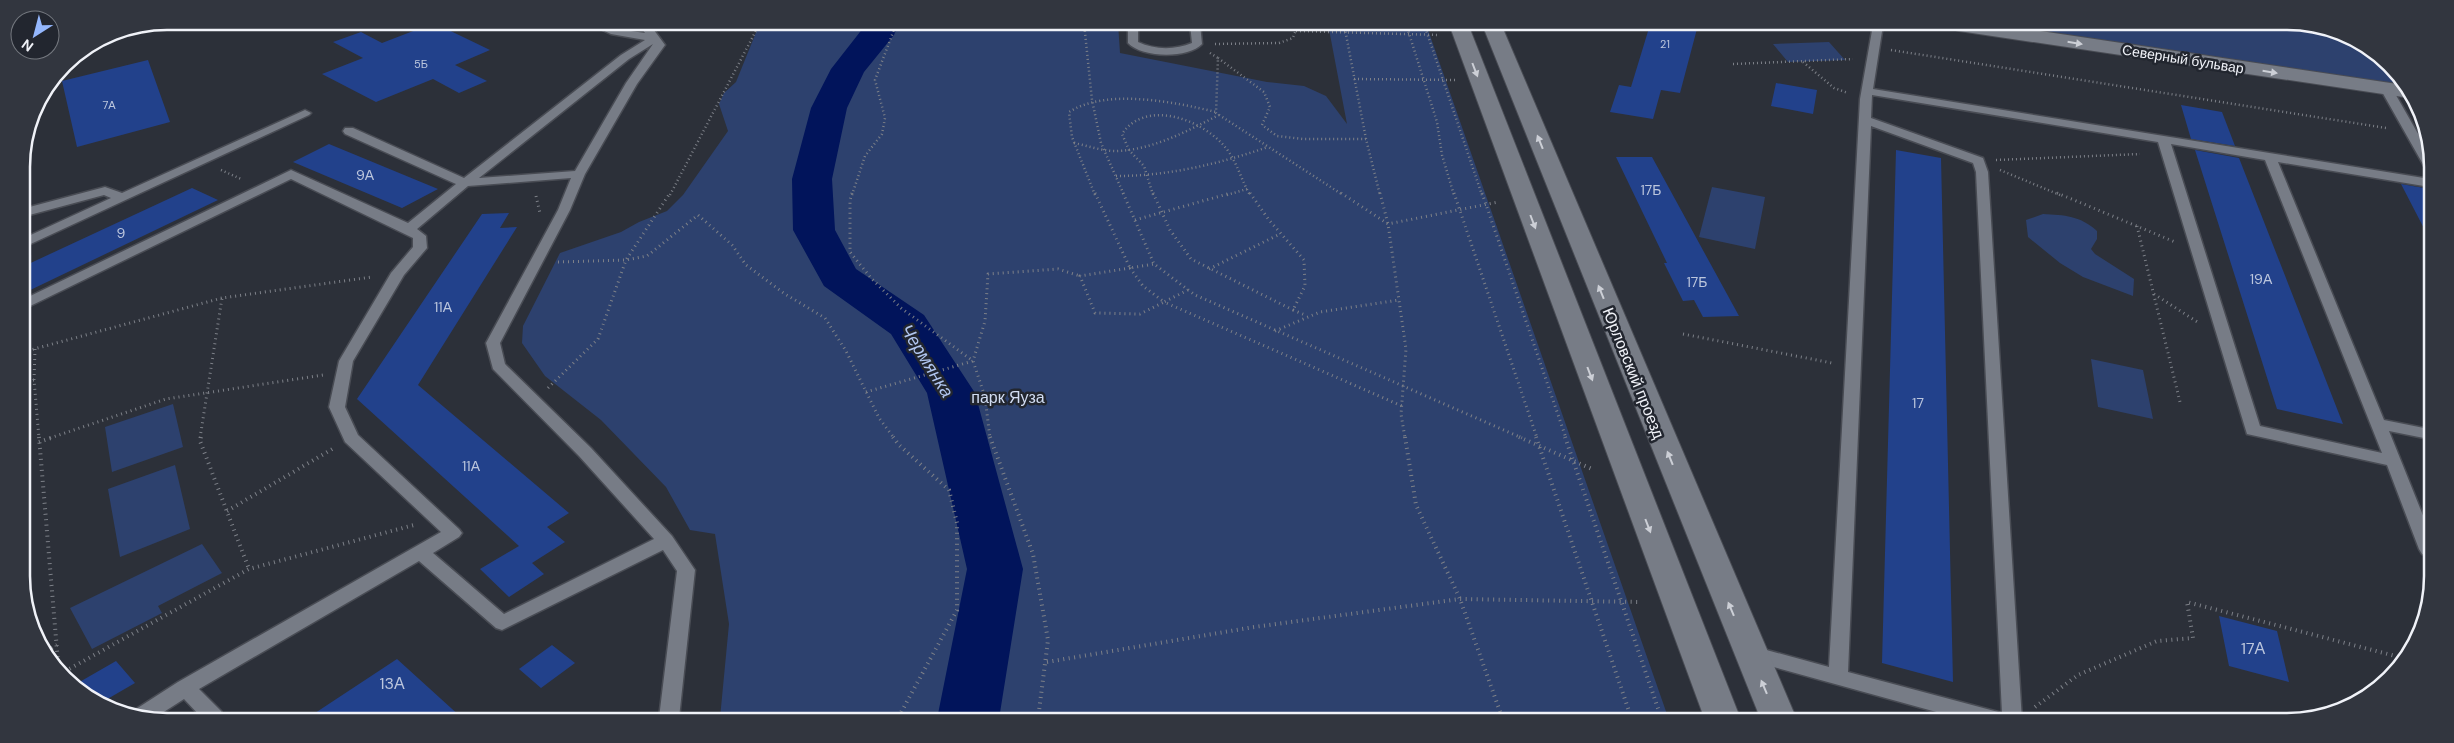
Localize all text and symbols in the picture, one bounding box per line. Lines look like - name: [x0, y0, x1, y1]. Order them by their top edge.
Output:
- north arrow: [10, 10, 60, 60]
- text: N: [18, 35, 37, 56]
- house number: 21: [1660, 37, 1670, 51]
- one-way arrow: [2067, 39, 2083, 47]
- street label: Северный бульвар: [2121, 41, 2245, 78]
- house number: 5Б: [414, 57, 428, 71]
- one-way arrow: [1471, 63, 1479, 78]
- one-way arrow: [2262, 68, 2278, 76]
- house number: 7А: [102, 98, 116, 112]
- one-way arrow: [1535, 134, 1543, 149]
- house number: 9А: [356, 166, 375, 184]
- house number: 17Б: [1640, 181, 1662, 199]
- one-way arrow: [1529, 215, 1537, 230]
- house number: 9: [117, 224, 126, 242]
- house number: 19А: [2250, 270, 2273, 288]
- house number: 17Б: [1686, 273, 1708, 291]
- one-way arrow: [1597, 285, 1605, 299]
- house number: 11А: [434, 298, 453, 316]
- street label: Юрловский проезд: [1598, 304, 1670, 442]
- water label: Чермянка: [895, 320, 959, 402]
- one-way arrow: [1587, 366, 1595, 381]
- park label: парк Яуза: [971, 387, 1045, 408]
- house number: 17: [1912, 394, 1924, 412]
- one-way arrow: [1665, 451, 1673, 466]
- house number: 11А: [462, 457, 481, 475]
- one-way arrow: [1645, 518, 1652, 533]
- one-way arrow: [1727, 602, 1735, 616]
- house number: 17А: [2241, 638, 2265, 659]
- house number: 13А: [379, 673, 405, 694]
- one-way arrow: [1760, 680, 1768, 694]

